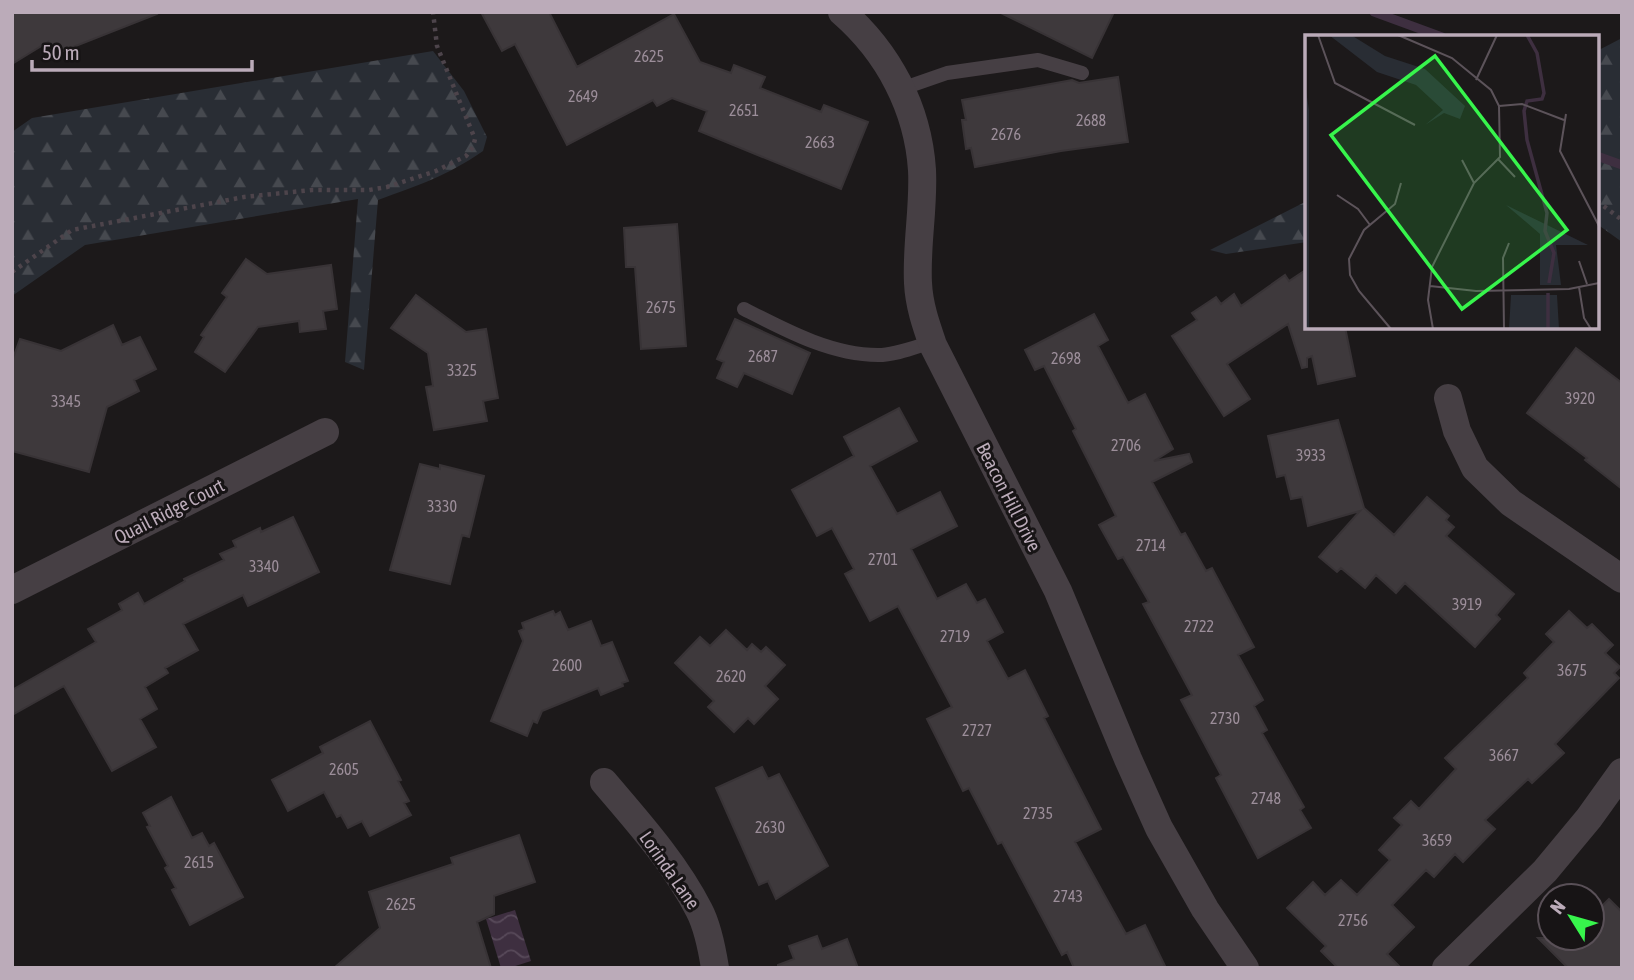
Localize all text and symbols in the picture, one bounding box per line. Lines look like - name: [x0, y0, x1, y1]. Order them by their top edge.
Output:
- scale bar: [32, 28, 252, 72]
- inset map: [1305, 35, 1599, 329]
- text: 50 m: [42, 40, 80, 64]
- house number: 2625: [634, 47, 664, 65]
- house number: 2649: [568, 87, 598, 105]
- house number: 2651: [729, 101, 759, 119]
- house number: 2688: [1076, 111, 1106, 129]
- house number: 2676: [991, 125, 1021, 143]
- house number: 2663: [805, 133, 835, 151]
- house number: 2675: [646, 298, 676, 316]
- house number: 2687: [748, 347, 778, 365]
- house number: 2698: [1051, 349, 1081, 367]
- house number: 3325: [447, 361, 477, 379]
- house number: 3920: [1565, 389, 1595, 407]
- house number: 3345: [51, 392, 81, 410]
- house number: 2706: [1111, 436, 1141, 454]
- street label: Beacon Hill Drive: [972, 439, 1046, 555]
- house number: 3933: [1296, 446, 1326, 464]
- street label: Quail Ridge Court: [110, 474, 228, 548]
- house number: 3330: [427, 497, 457, 515]
- house number: 2714: [1136, 536, 1166, 554]
- house number: 2701: [868, 550, 898, 568]
- house number: 3340: [249, 557, 279, 575]
- house number: 3919: [1452, 595, 1482, 613]
- house number: 2722: [1184, 617, 1214, 635]
- house number: 2719: [940, 627, 970, 645]
- house number: 2600: [552, 656, 582, 674]
- house number: 3675: [1557, 661, 1587, 679]
- house number: 2620: [716, 667, 746, 685]
- house number: 2730: [1210, 709, 1240, 727]
- house number: 2727: [962, 721, 992, 739]
- house number: 3667: [1489, 746, 1519, 764]
- house number: 2605: [329, 760, 359, 778]
- house number: 2748: [1251, 789, 1281, 807]
- house number: 2735: [1023, 804, 1053, 822]
- house number: 2630: [755, 818, 785, 836]
- street label: Lorinda Lane: [635, 827, 705, 913]
- house number: 3659: [1422, 831, 1452, 849]
- house number: 2615: [184, 853, 214, 871]
- north arrow: [1536, 882, 1606, 952]
- house number: 2743: [1053, 887, 1083, 905]
- house number: 2625: [386, 895, 416, 913]
- text: N: [1545, 896, 1570, 918]
- house number: 2756: [1338, 911, 1368, 929]

